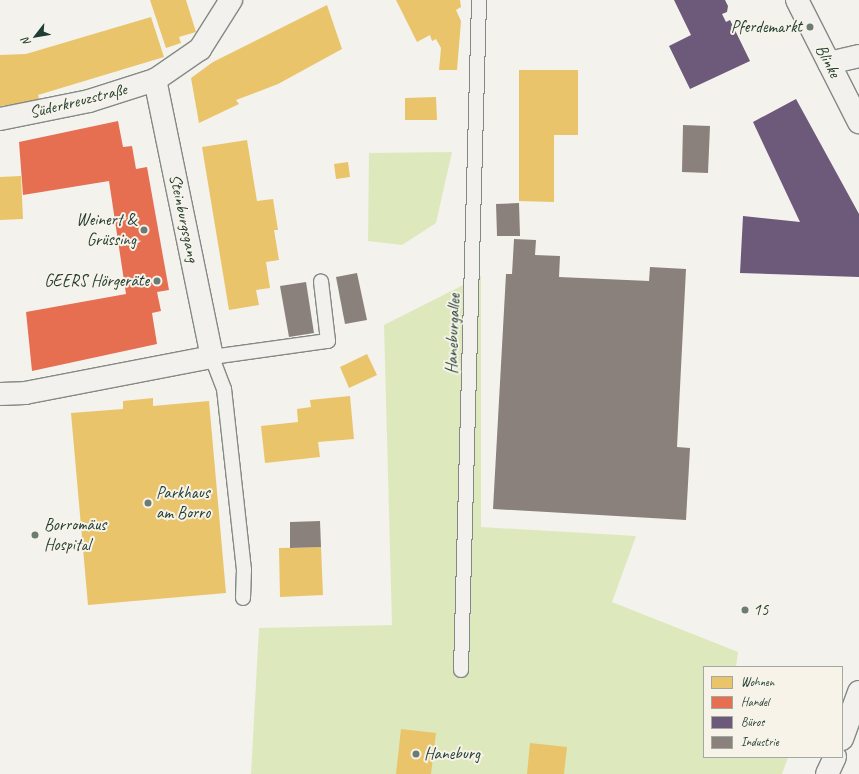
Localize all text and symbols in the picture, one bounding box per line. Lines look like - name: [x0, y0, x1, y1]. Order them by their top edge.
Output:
- north arrow: [16, 16, 56, 56]
- place label: Pferdemarkt: [731, 17, 802, 37]
- marker: Pferdemarkt: [805, 22, 815, 32]
- text: N: [18, 36, 33, 49]
- street label: Blinke: [811, 41, 845, 81]
- street label: Süderkreuzstraße: [27, 79, 129, 123]
- street label: Steinburgsgang: [165, 172, 203, 264]
- place label: Weinert & Grüssing: [76, 210, 136, 250]
- marker: Weinert & Grüssing: [139, 225, 149, 235]
- place label: GEERS Hörgeräte: [44, 271, 149, 291]
- marker: GEERS Hörgeräte: [152, 276, 162, 286]
- street label: Haneburgallee: [441, 294, 465, 374]
- place label: Parkhaus am Borro: [156, 483, 210, 523]
- marker: Parkhaus am Borro: [143, 498, 153, 508]
- place label: Borromäus Hospital: [44, 515, 106, 555]
- marker: Borromäus Hospital: [29, 529, 41, 541]
- place label: 15: [753, 600, 768, 620]
- marker: 15: [740, 605, 750, 615]
- legend: [703, 666, 843, 758]
- text: Wohnen: [741, 674, 774, 690]
- text: Handel: [741, 694, 769, 710]
- text: Büros: [741, 714, 764, 730]
- text: Industrie: [741, 734, 779, 750]
- place label: Haneburg: [424, 744, 480, 764]
- marker: Haneburg: [411, 749, 421, 759]

